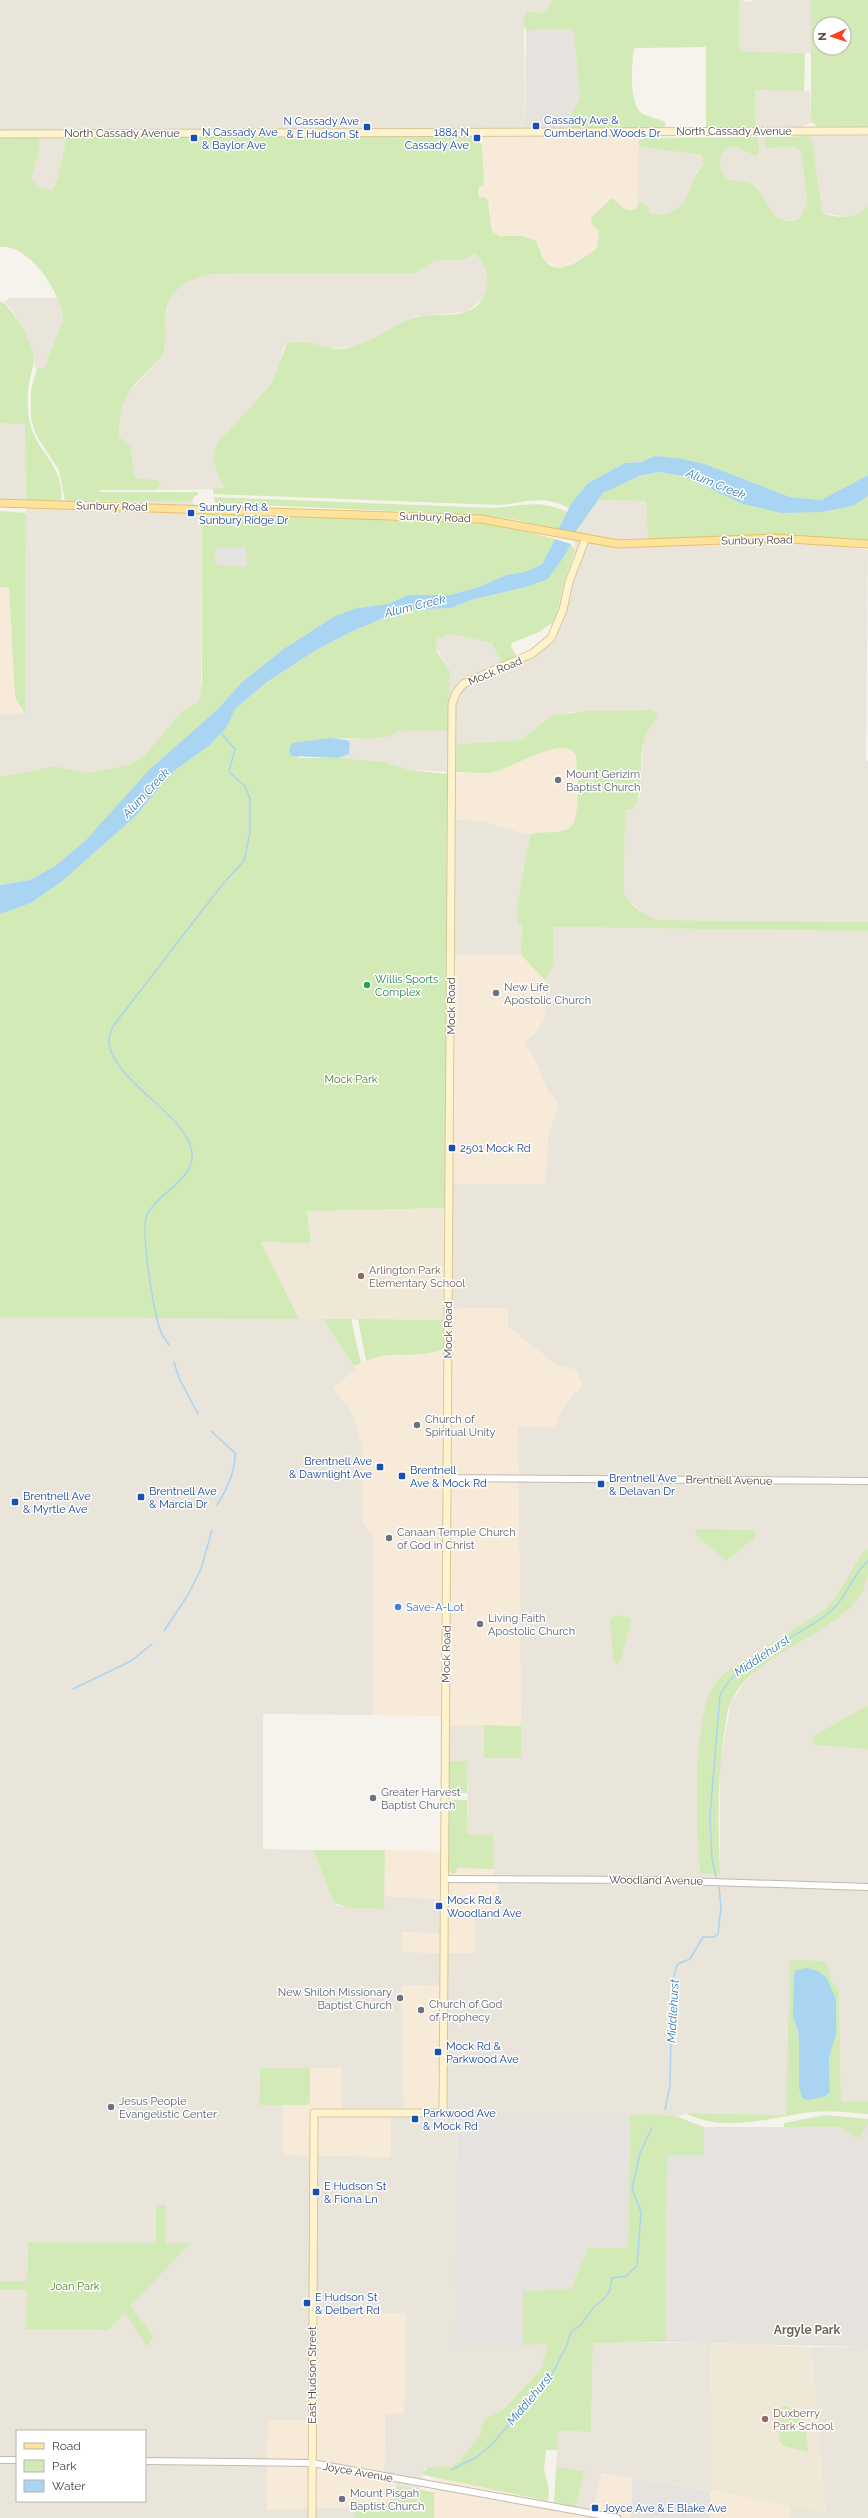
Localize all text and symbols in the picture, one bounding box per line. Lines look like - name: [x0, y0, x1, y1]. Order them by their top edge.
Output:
- north arrow: [812, 16, 852, 56]
- text: N: [816, 32, 829, 41]
- place label: Cassady Ave & Cumberland Woods Dr: [544, 114, 661, 140]
- place label: N Cassady Ave & E Hudson St: [283, 115, 360, 141]
- marker: Cassady Ave & Cumberland Woods Dr: [531, 121, 541, 131]
- marker: N Cassady Ave & E Hudson St: [362, 122, 372, 132]
- street label: North Cassady Avenue: [676, 125, 792, 138]
- place label: N Cassady Ave & Baylor Ave: [202, 126, 278, 152]
- place label: 1884 N Cassady Ave: [405, 126, 470, 152]
- street label: North Cassady Avenue: [64, 127, 180, 140]
- marker: N Cassady Ave & Baylor Ave: [189, 133, 199, 143]
- marker: 1884 N Cassady Ave: [472, 133, 482, 143]
- water label: Alum Creek: [684, 465, 748, 502]
- street label: Sunbury Road: [76, 499, 148, 514]
- place label: Sunbury Rd & Sunbury Ridge Dr: [199, 501, 289, 527]
- marker: Sunbury Rd & Sunbury Ridge Dr: [186, 508, 196, 518]
- street label: Sunbury Road: [399, 510, 471, 525]
- street label: Sunbury Road: [721, 533, 793, 548]
- water label: Alum Creek: [382, 592, 447, 621]
- street label: Mock Road: [466, 654, 524, 689]
- water label: Alum Creek: [119, 765, 173, 821]
- place label: Mount Gerizim Baptist Church: [566, 768, 641, 794]
- marker: Mount Gerizim Baptist Church: [553, 775, 563, 785]
- place label: Willis Sports Complex: [375, 973, 438, 999]
- street label: Mock Road: [445, 977, 458, 1035]
- marker: Willis Sports Complex: [362, 980, 372, 990]
- place label: New Life Apostolic Church: [504, 981, 591, 1007]
- marker: New Life Apostolic Church: [491, 988, 501, 998]
- park label: Mock Park: [324, 1073, 378, 1086]
- place label: 2501 Mock Rd: [460, 1142, 531, 1155]
- marker: 2501 Mock Rd: [447, 1143, 457, 1153]
- place label: Arlington Park Elementary School: [369, 1264, 465, 1290]
- marker: Arlington Park Elementary School: [356, 1271, 366, 1281]
- street label: Mock Road: [442, 1301, 455, 1359]
- place label: Church of Spiritual Unity: [425, 1413, 496, 1439]
- marker: Church of Spiritual Unity: [412, 1420, 422, 1430]
- place label: Brentnell Ave & Dawnlight Ave: [289, 1455, 373, 1481]
- marker: Brentnell Ave & Dawnlight Ave: [375, 1462, 385, 1472]
- place label: Brentnell Ave & Mock Rd: [410, 1464, 487, 1490]
- marker: Brentnell Ave & Mock Rd: [397, 1471, 407, 1481]
- place label: Brentnell Ave & Delavan Dr: [609, 1472, 677, 1498]
- street label: Brentnell Avenue: [685, 1473, 773, 1488]
- marker: Brentnell Ave & Delavan Dr: [596, 1479, 606, 1489]
- place label: Brentnell Ave & Marcia Dr: [149, 1485, 217, 1511]
- place label: Brentnell Ave & Myrtle Ave: [23, 1490, 91, 1516]
- marker: Brentnell Ave & Marcia Dr: [136, 1492, 146, 1502]
- marker: Brentnell Ave & Myrtle Ave: [10, 1497, 20, 1507]
- place label: Canaan Temple Church of God in Christ: [397, 1526, 516, 1552]
- marker: Canaan Temple Church of God in Christ: [384, 1533, 394, 1543]
- place label: Save-A-Lot: [406, 1601, 464, 1614]
- marker: Save-A-Lot: [393, 1602, 403, 1612]
- place label: Living Faith Apostolic Church: [488, 1612, 575, 1638]
- marker: Living Faith Apostolic Church: [475, 1619, 485, 1629]
- street label: Mock Road: [440, 1625, 454, 1683]
- water label: Middlehurst: [732, 1632, 792, 1680]
- place label: Greater Harvest Baptist Church: [381, 1786, 461, 1812]
- marker: Greater Harvest Baptist Church: [368, 1793, 378, 1803]
- street label: Woodland Avenue: [609, 1873, 704, 1888]
- place label: Mock Rd & Woodland Ave: [447, 1894, 522, 1920]
- marker: Mock Rd & Woodland Ave: [434, 1901, 444, 1911]
- water label: Middlehurst: [664, 1979, 682, 2043]
- place label: New Shiloh Missionary Baptist Church: [278, 1986, 392, 2012]
- marker: New Shiloh Missionary Baptist Church: [395, 1993, 405, 2003]
- place label: Church of God of Prophecy: [429, 1998, 502, 2024]
- marker: Church of God of Prophecy: [416, 2005, 426, 2015]
- place label: Mock Rd & Parkwood Ave: [446, 2040, 519, 2066]
- marker: Mock Rd & Parkwood Ave: [433, 2047, 443, 2057]
- place label: Jesus People Evangelistic Center: [119, 2095, 217, 2121]
- marker: Jesus People Evangelistic Center: [106, 2102, 116, 2112]
- place label: Parkwood Ave & Mock Rd: [423, 2107, 496, 2133]
- marker: Parkwood Ave & Mock Rd: [410, 2114, 420, 2124]
- place label: E Hudson St & Fiona Ln: [324, 2180, 387, 2206]
- marker: E Hudson St & Fiona Ln: [311, 2187, 321, 2197]
- park label: Joan Park: [50, 2280, 100, 2293]
- place label: E Hudson St & Delbert Rd: [315, 2291, 380, 2317]
- marker: E Hudson St & Delbert Rd: [302, 2298, 312, 2308]
- district label: Argyle Park: [774, 2323, 840, 2337]
- street label: East Hudson Street: [306, 2326, 319, 2424]
- water label: Middlehurst: [504, 2370, 556, 2428]
- place label: Duxberry Park School: [773, 2407, 833, 2433]
- marker: Duxberry Park School: [760, 2414, 770, 2424]
- legend: [16, 2430, 146, 2502]
- text: Road: [52, 2439, 81, 2453]
- text: Park: [52, 2459, 77, 2473]
- street label: Joyce Avenue: [322, 2460, 394, 2485]
- text: Water: [52, 2479, 86, 2493]
- place label: Mount Pisgah Baptist Church: [350, 2487, 425, 2513]
- marker: Mount Pisgah Baptist Church: [337, 2494, 347, 2504]
- place label: Joyce Ave & E Blake Ave: [603, 2502, 727, 2515]
- marker: Joyce Ave & E Blake Ave: [590, 2503, 600, 2513]

